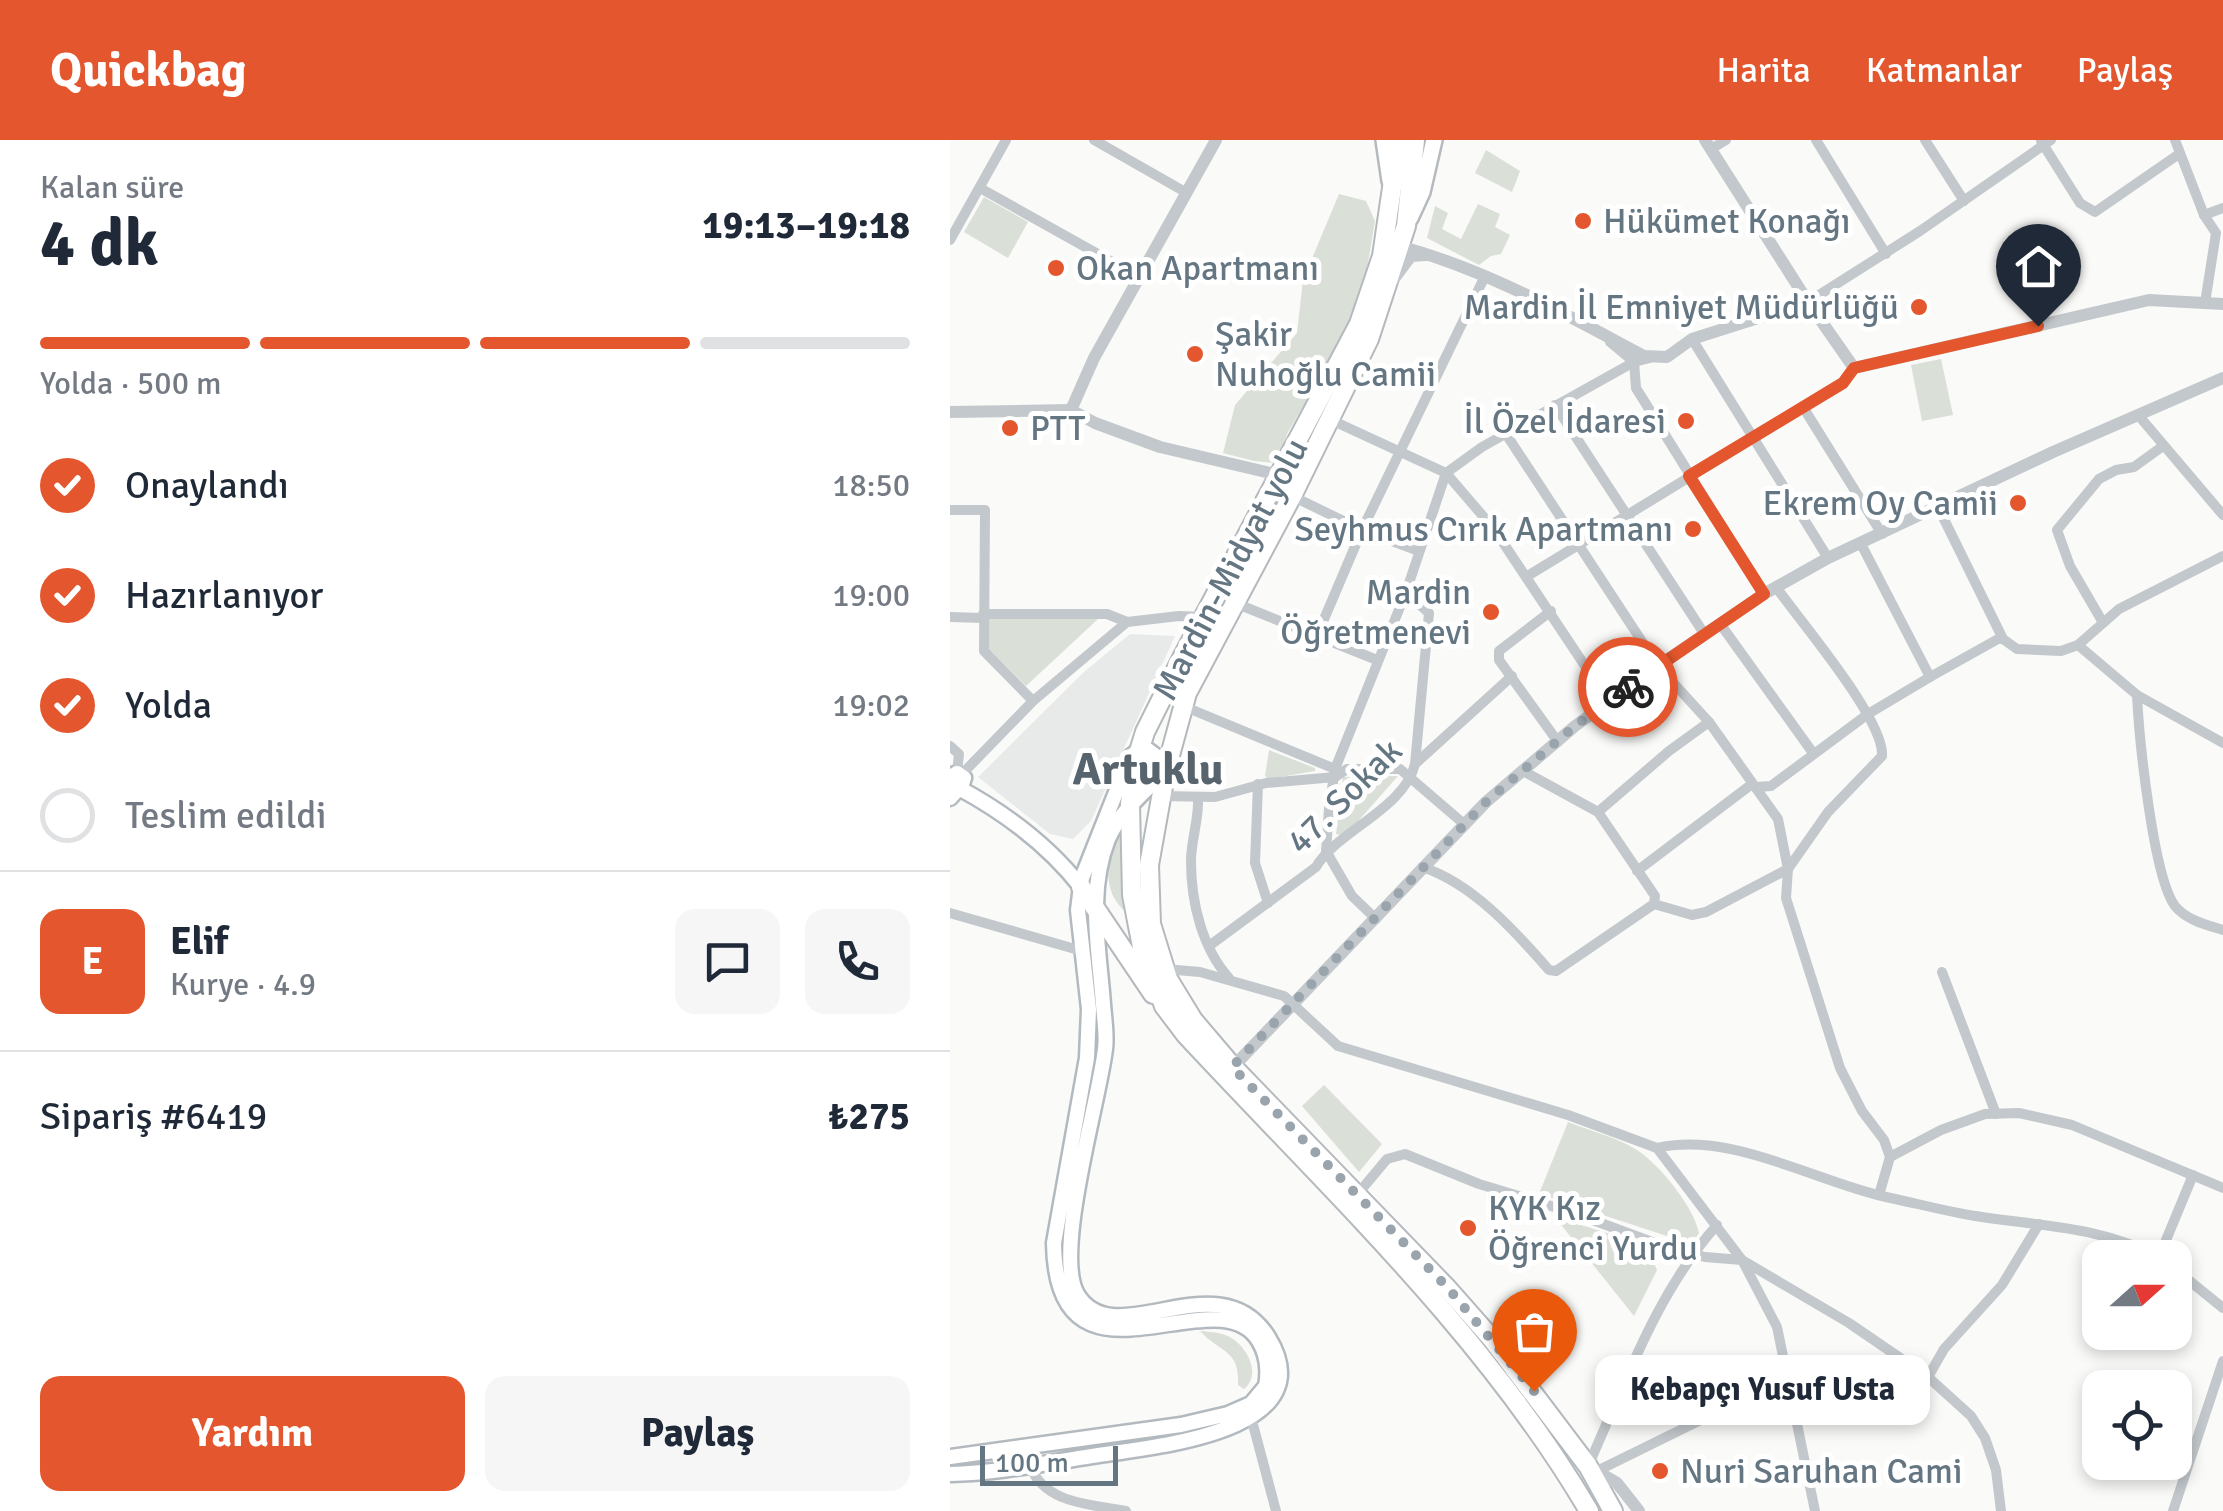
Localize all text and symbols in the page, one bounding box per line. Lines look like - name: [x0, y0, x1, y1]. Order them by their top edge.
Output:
- text: Quickbag: [50, 41, 247, 100]
- text: Harita: [1717, 49, 1811, 92]
- text: Katmanlar: [1866, 49, 2022, 92]
- text: Paylaş: [2077, 49, 2173, 92]
- text: Kalan süre: [40, 168, 184, 207]
- place label: Hükümet Konağı: [1603, 200, 1850, 243]
- text: 19:13–19:18: [702, 202, 910, 249]
- text: 4 dk: [40, 204, 158, 284]
- marker: Hükümet Konağı: [1572, 210, 1594, 232]
- pin: [1996, 224, 2081, 327]
- icon: home: [2011, 239, 2066, 294]
- place label: Okan Apartmanı: [1076, 247, 1319, 290]
- marker: Okan Apartmanı: [1045, 257, 1067, 279]
- place label: Mardin İl Emniyet Müdürlüğü: [1463, 286, 1899, 329]
- marker: Mardin İl Emniyet Müdürlüğü: [1908, 296, 1930, 318]
- place label: Şakir Nuhoğlu Camii: [1215, 313, 1436, 396]
- marker: Şakir Nuhoğlu Camii: [1184, 343, 1206, 365]
- text: Yolda · 500 m: [40, 364, 221, 403]
- place label: İl Özel İdaresi: [1464, 400, 1666, 443]
- place label: PTT: [1030, 407, 1085, 450]
- marker: İl Özel İdaresi: [1675, 410, 1697, 432]
- marker: PTT: [999, 417, 1021, 439]
- street label: Mardin-Midyat yolu: [1143, 431, 1318, 708]
- icon: check: [40, 458, 95, 513]
- text: Onaylandı: [125, 462, 289, 509]
- text: 18:50: [832, 466, 910, 505]
- place label: Ekrem Oy Camii: [1763, 482, 1998, 525]
- marker: Ekrem Oy Camii: [2007, 492, 2029, 514]
- place label: Seyhmus Cırık Apartmanı: [1294, 508, 1673, 551]
- marker: Seyhmus Cırık Apartmanı: [1682, 518, 1704, 540]
- icon: check: [40, 568, 95, 623]
- place label: Mardin Öğretmenevi: [1280, 571, 1471, 654]
- text: Hazırlanıyor: [125, 572, 323, 619]
- text: 19:00: [832, 576, 910, 615]
- marker: Mardin Öğretmenevi: [1480, 601, 1502, 623]
- courier: [1578, 637, 1678, 737]
- icon: bike: [1601, 660, 1656, 715]
- icon: check: [40, 678, 95, 733]
- text: Yolda: [125, 682, 212, 729]
- text: 19:02: [832, 686, 910, 725]
- street label: 47. Sokak: [1278, 730, 1411, 863]
- district label: Artuklu: [1072, 742, 1224, 797]
- text: Teslim edildi: [125, 792, 327, 839]
- button: chat: [675, 909, 780, 1014]
- button: phone: [805, 909, 910, 1014]
- text: Elif: [170, 918, 228, 965]
- text: E: [82, 938, 103, 985]
- text: Kurye · 4.9: [170, 965, 316, 1004]
- text: Sipariş #6419: [40, 1093, 267, 1140]
- text: ₺275: [828, 1093, 910, 1140]
- place label: KYK Kız Öğrenci Yurdu: [1488, 1187, 1698, 1270]
- marker: KYK Kız Öğrenci Yurdu: [1457, 1217, 1479, 1239]
- north arrow: [2082, 1240, 2192, 1350]
- map controls: [2082, 1240, 2192, 1480]
- pin: [1492, 1289, 1577, 1392]
- icon: bag: [1507, 1304, 1562, 1359]
- callout: Kebapçı Yusuf Usta: [1594, 1356, 1929, 1426]
- text: Kebapçı Yusuf Usta: [1630, 1370, 1895, 1409]
- button: locate: [2082, 1370, 2192, 1480]
- button: Yardım: [40, 1376, 465, 1491]
- button: Paylaş: [485, 1376, 910, 1491]
- scale bar: [980, 1441, 1118, 1486]
- text: 100 m: [995, 1446, 1069, 1480]
- place label: Nuri Saruhan Cami: [1680, 1450, 1962, 1493]
- marker: Nuri Saruhan Cami: [1649, 1460, 1671, 1482]

